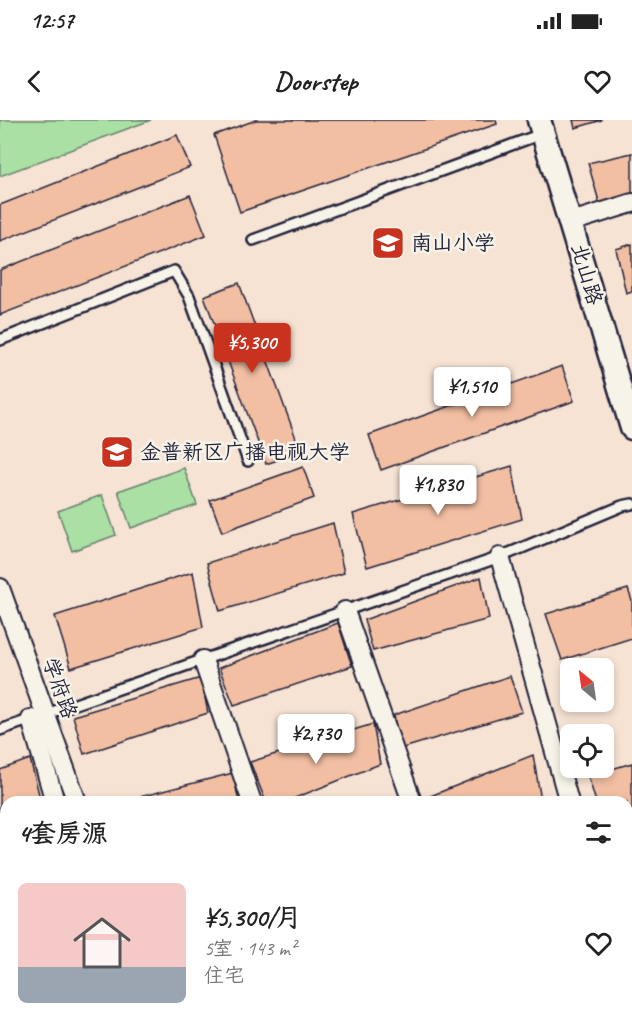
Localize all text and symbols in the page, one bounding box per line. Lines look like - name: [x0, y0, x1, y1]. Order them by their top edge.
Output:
- text: 12:57: [30, 7, 74, 35]
- text: Doorstep: [275, 64, 358, 98]
- icon: back: [18, 65, 51, 98]
- icon: heart: [581, 65, 614, 98]
- school or university icon: 南山小学: [370, 225, 406, 261]
- place label: 南山小学: [411, 230, 495, 256]
- street label: 北山路: [566, 240, 608, 308]
- pin: ¥5,300: [203, 323, 301, 374]
- text: ¥5,300: [228, 330, 276, 355]
- pin: ¥1,510: [423, 367, 521, 418]
- text: ¥1,510: [448, 374, 496, 399]
- school or university icon: 金普新区广播电视大学: [99, 434, 135, 470]
- place label: 金普新区广播电视大学: [140, 439, 350, 465]
- pin: ¥1,830: [389, 465, 487, 516]
- text: ¥1,830: [414, 472, 462, 497]
- street label: 学府路: [37, 654, 83, 722]
- north arrow: [560, 658, 614, 712]
- map controls: [560, 658, 614, 778]
- pin: ¥2,730: [267, 714, 365, 765]
- text: ¥2,730: [292, 721, 340, 746]
- button: locate: [560, 724, 614, 778]
- icon: filters: [582, 816, 615, 849]
- text: 4套房源: [18, 817, 108, 850]
- text: ¥5,300/月: [204, 901, 302, 934]
- icon: home: [66, 907, 138, 979]
- icon: heart: [582, 927, 615, 960]
- text: 5室 · 143 m²: [204, 936, 296, 961]
- text: 住宅: [204, 963, 244, 988]

